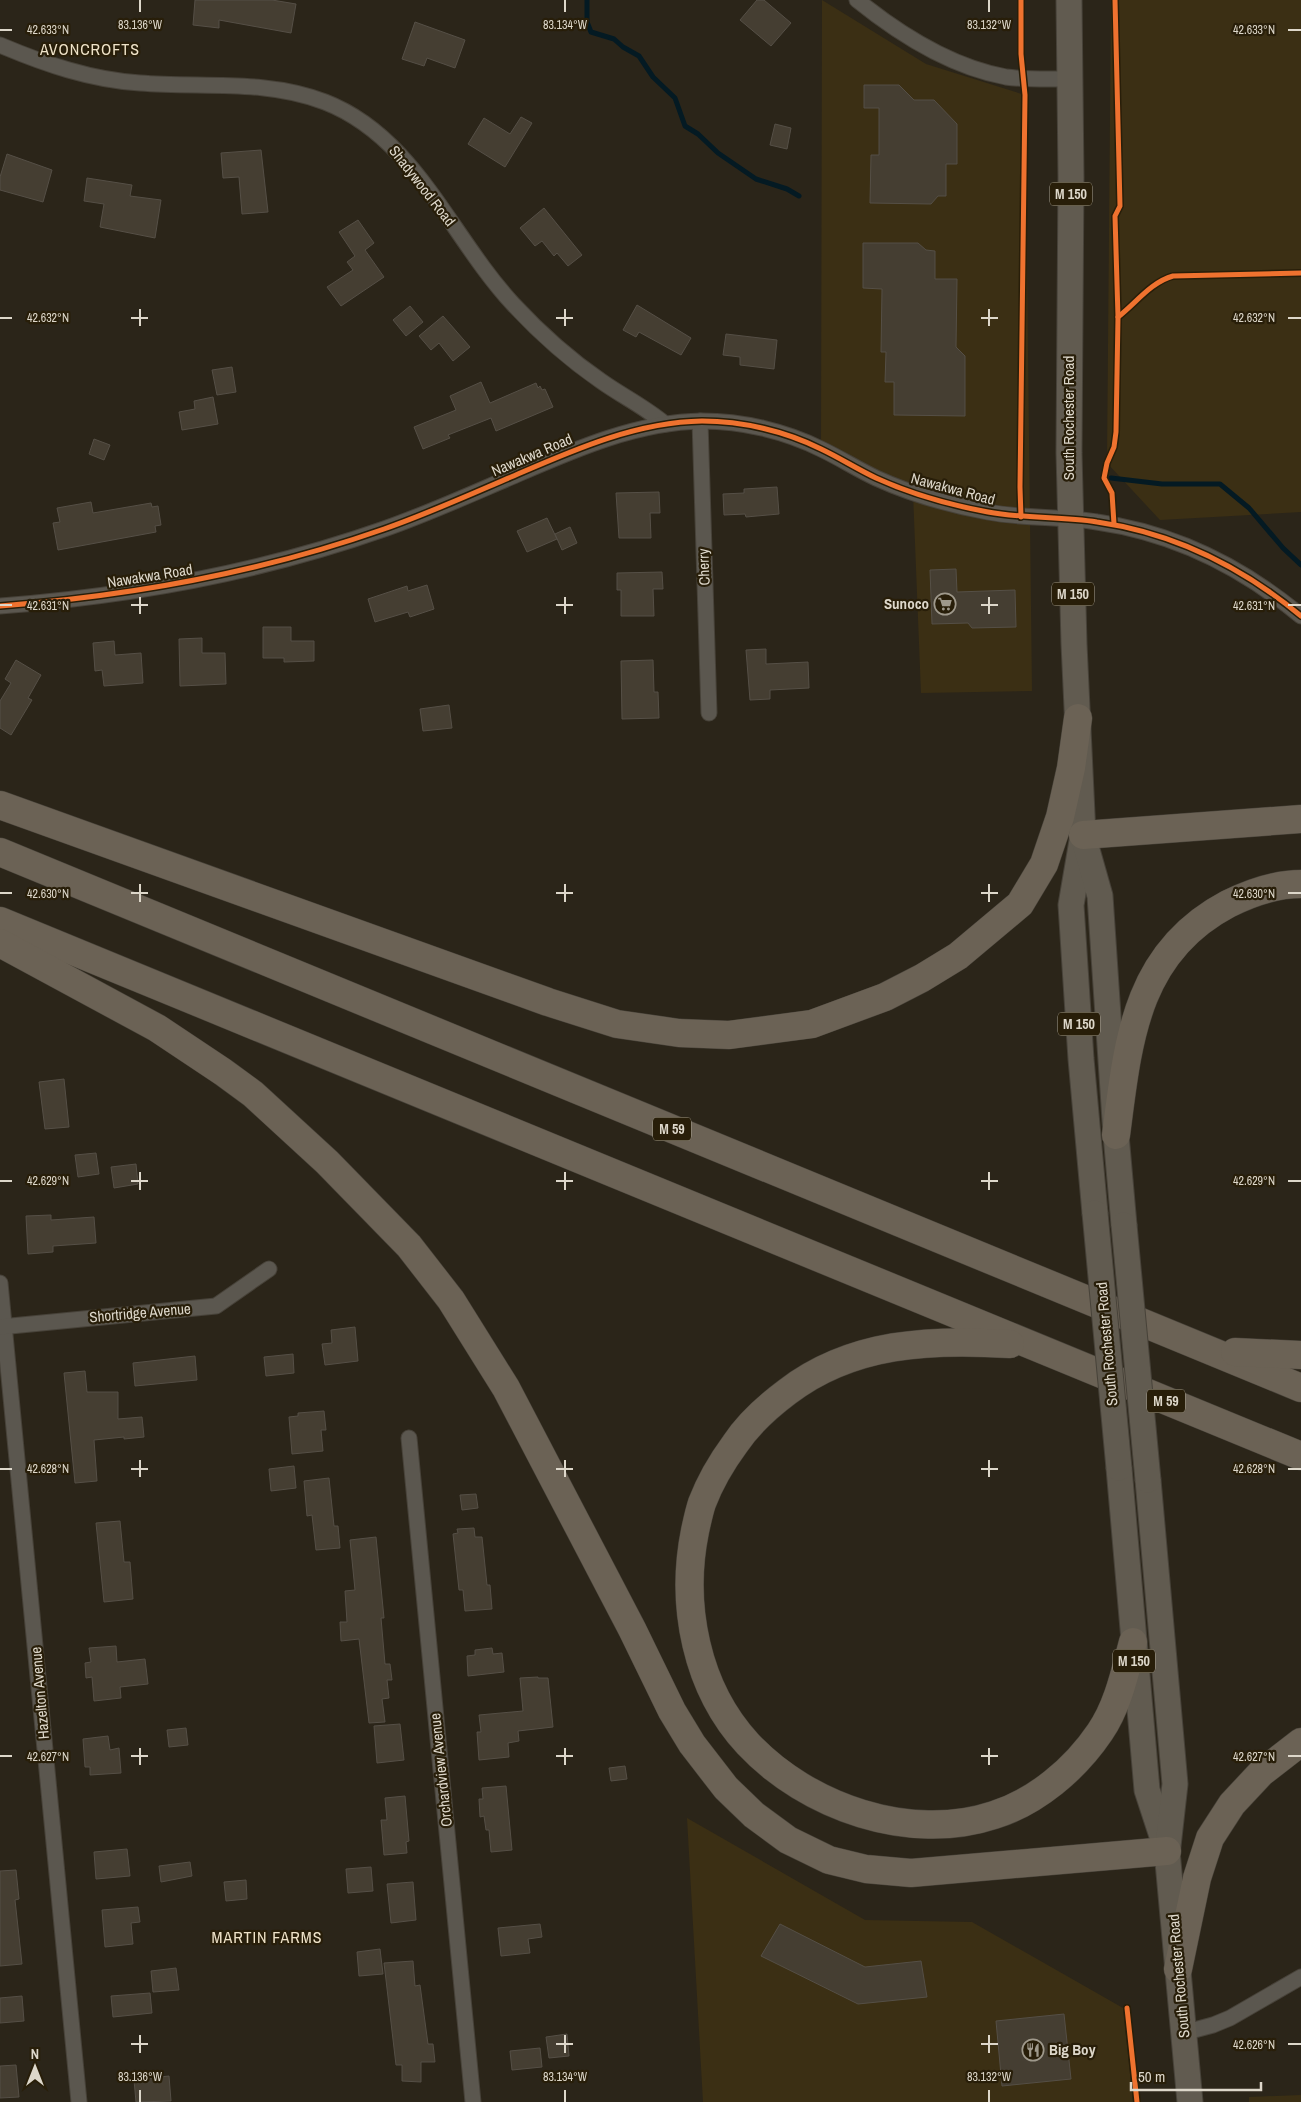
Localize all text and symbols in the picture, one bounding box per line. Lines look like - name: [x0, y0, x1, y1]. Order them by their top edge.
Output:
- text: 83.136°W: [118, 17, 163, 33]
- text: 83.134°W: [543, 17, 588, 33]
- text: 83.132°W: [967, 17, 1012, 33]
- text: 42.633°N: [27, 22, 69, 38]
- text: 42.633°N: [1233, 22, 1275, 38]
- district label: AVONCROFTS: [39, 38, 140, 60]
- street label: Shadywood Road: [384, 141, 461, 230]
- road number: M 150: [1050, 182, 1092, 205]
- text: 42.632°N: [27, 310, 69, 326]
- text: 42.632°N: [1233, 310, 1275, 326]
- street label: South Rochester Road: [1058, 356, 1079, 480]
- street label: Nawakwa Road: [488, 428, 576, 481]
- street label: Nawakwa Road: [909, 467, 997, 510]
- street label: Cherry: [692, 547, 715, 586]
- street label: Nawakwa Road: [106, 558, 194, 593]
- road number: M 150: [1052, 582, 1094, 606]
- supermarket icon: Sunoco: [933, 592, 957, 616]
- place label: Sunoco: [884, 593, 929, 614]
- text: 42.631°N: [27, 598, 69, 614]
- text: 42.631°N: [1233, 598, 1275, 614]
- text: 42.630°N: [27, 886, 69, 902]
- text: 42.630°N: [1233, 886, 1275, 902]
- road number: M 150: [1058, 1012, 1100, 1036]
- road number: M 59: [653, 1118, 691, 1140]
- text: 42.629°N: [27, 1173, 69, 1189]
- text: 42.629°N: [1233, 1173, 1275, 1189]
- street label: South Rochester Road: [1091, 1281, 1122, 1407]
- street label: Shortridge Avenue: [88, 1298, 192, 1327]
- road number: M 59: [1147, 1390, 1185, 1412]
- text: 42.628°N: [27, 1461, 69, 1477]
- text: 42.628°N: [1233, 1461, 1275, 1477]
- street label: Hazelton Avenue: [25, 1646, 54, 1740]
- road number: M 150: [1113, 1650, 1155, 1672]
- street label: Orchardview Avenue: [424, 1712, 457, 1828]
- text: 42.627°N: [27, 1749, 69, 1765]
- text: 42.627°N: [1233, 1749, 1275, 1765]
- street label: South Rochester Road: [1163, 1913, 1194, 2039]
- district label: MARTIN FARMS: [212, 1926, 322, 1948]
- text: 42.626°N: [1233, 2037, 1275, 2053]
- restaurant icon: Big Boy: [1021, 2038, 1045, 2062]
- place label: Big Boy: [1049, 2039, 1096, 2060]
- north arrow: [10, 2042, 60, 2092]
- text: N: [31, 2045, 39, 2063]
- scale bar: [1131, 2060, 1261, 2092]
- text: 50 m: [1138, 2066, 1165, 2087]
- text: 83.136°W: [118, 2069, 163, 2085]
- text: 83.134°W: [543, 2069, 588, 2085]
- text: 83.132°W: [967, 2069, 1012, 2085]

